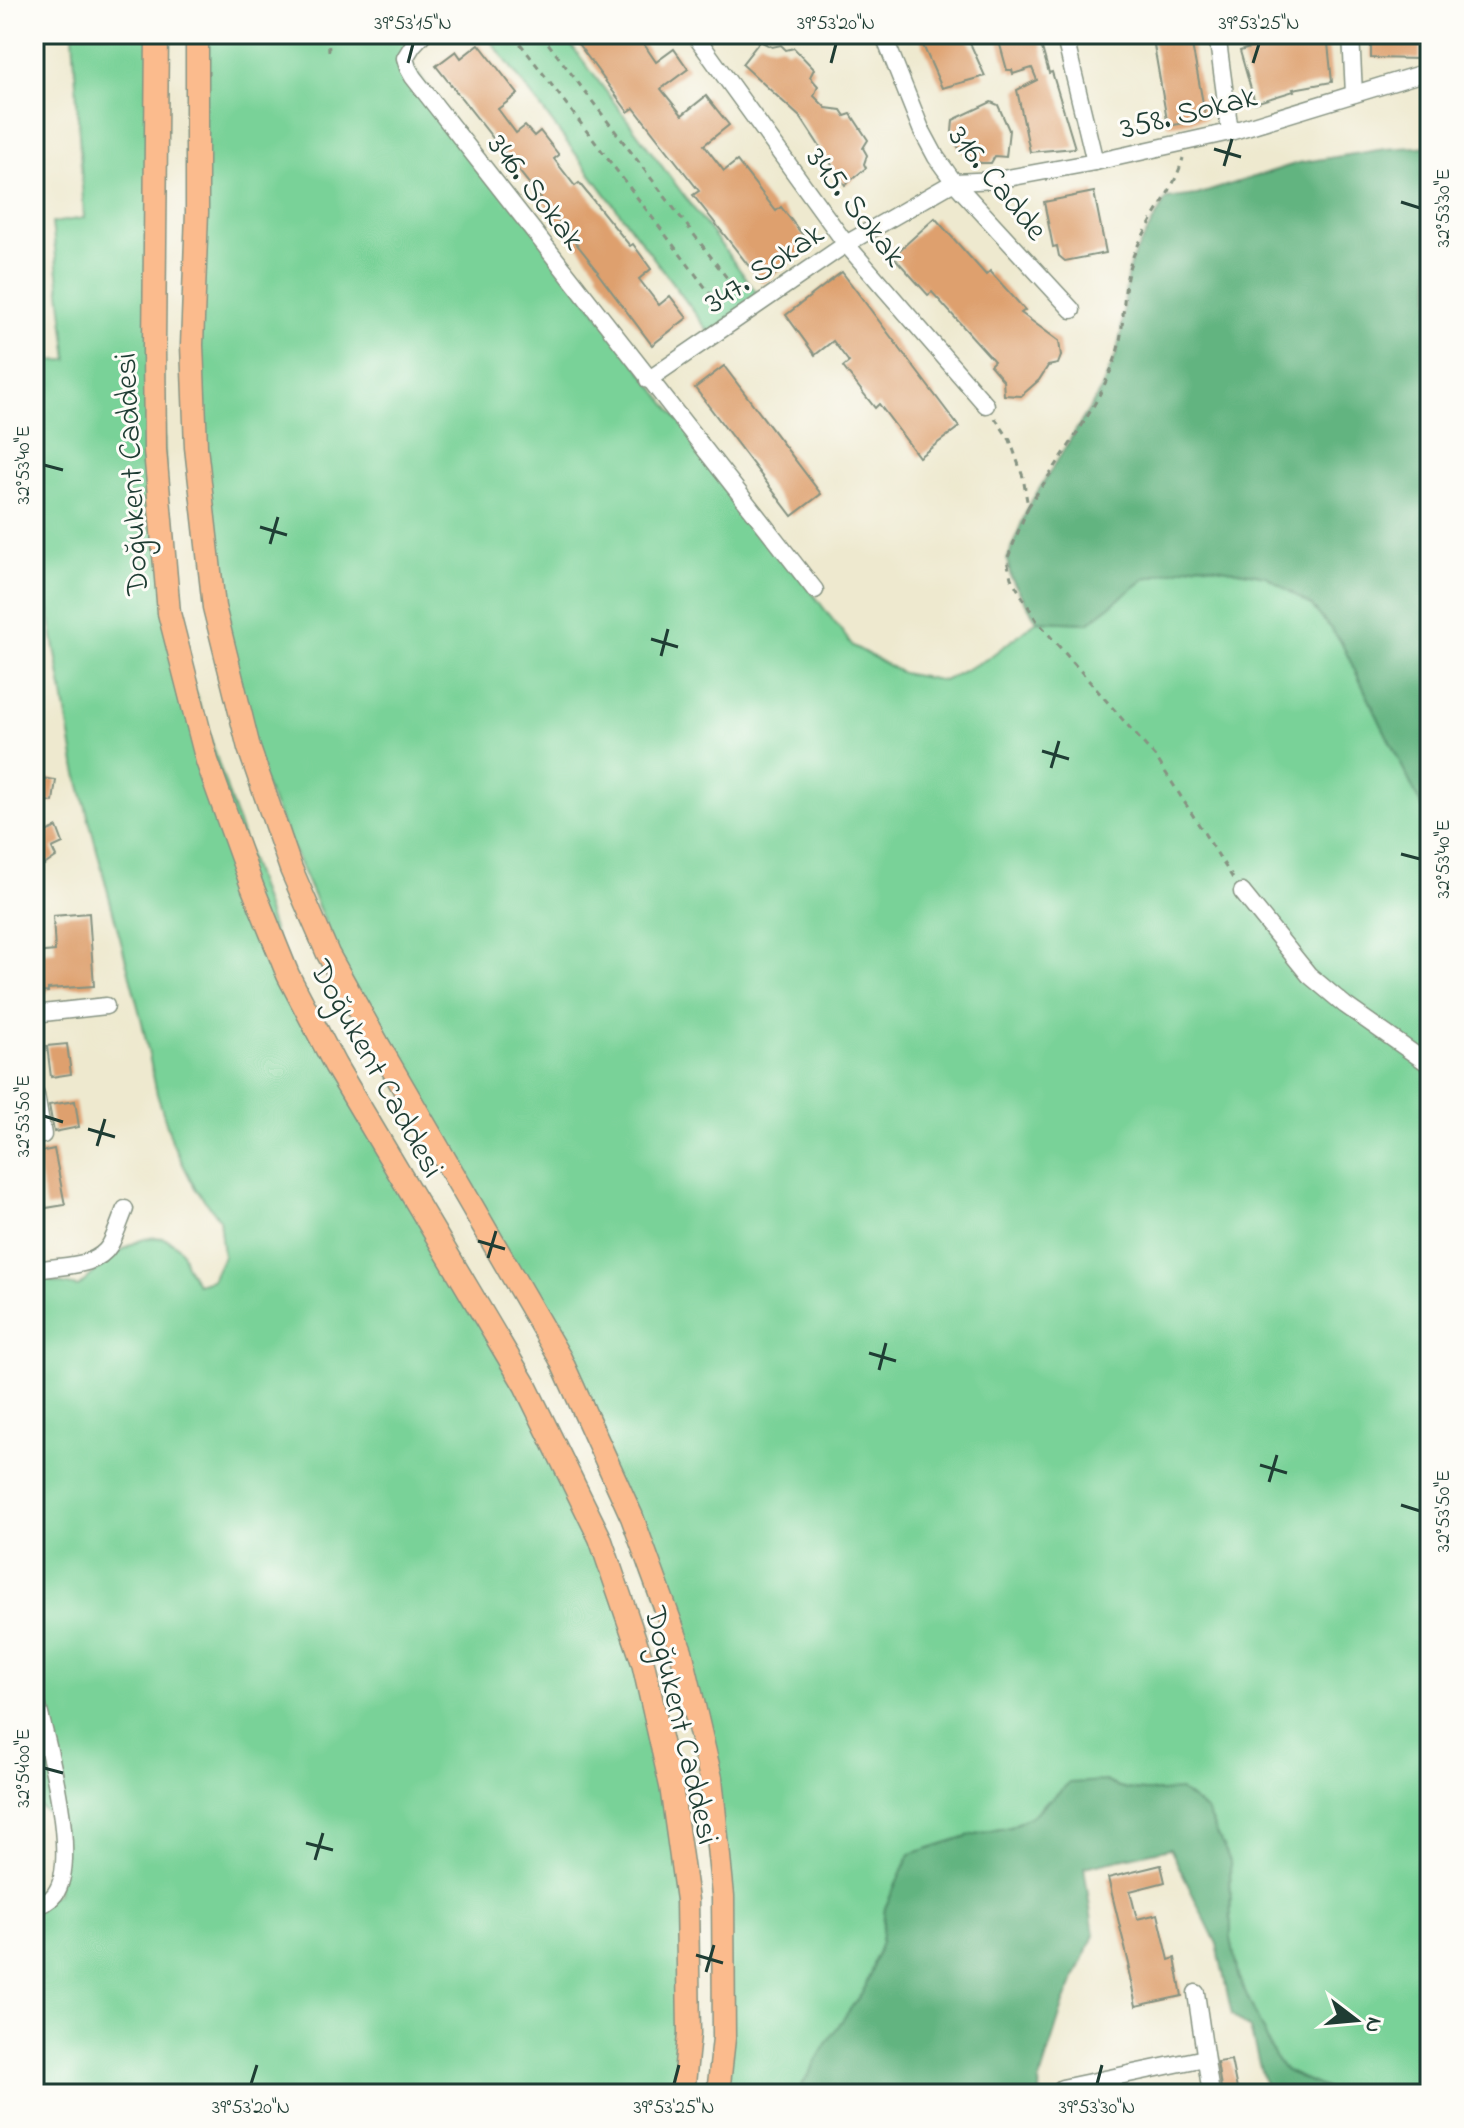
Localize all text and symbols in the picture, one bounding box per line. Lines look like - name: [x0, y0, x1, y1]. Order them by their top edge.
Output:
- text: 39°53'15"N: [374, 10, 452, 39]
- text: 39°53'20"N: [797, 10, 875, 39]
- text: 39°53'25"N: [1219, 10, 1300, 39]
- street label: 358. Sokak: [1115, 74, 1263, 154]
- street label: 316. Cadde: [935, 116, 1058, 253]
- street label: 346. Sokak: [474, 125, 595, 262]
- street label: 345. Sokak: [792, 138, 917, 279]
- text: 32°53'30"E: [1430, 168, 1459, 248]
- street label: 347. Sokak: [696, 212, 835, 327]
- street label: Doğukent Caddesi: [104, 351, 164, 597]
- text: 32°53'40"E: [10, 425, 39, 505]
- text: 32°53'40"E: [1430, 819, 1459, 899]
- street label: Doğukent Caddesi: [294, 951, 454, 1188]
- text: 32°53'50"E: [10, 1075, 39, 1157]
- text: 32°53'50"E: [1430, 1470, 1459, 1552]
- street label: Doğukent Caddesi: [628, 1601, 730, 1850]
- text: 32°54'00"E: [10, 1728, 39, 1808]
- north arrow: [1316, 1980, 1396, 2060]
- text: N: [1355, 2013, 1390, 2036]
- text: 39°53'20"N: [212, 2094, 290, 2123]
- text: 39°53'25"N: [634, 2094, 715, 2123]
- text: 39°53'30"N: [1059, 2094, 1135, 2123]

